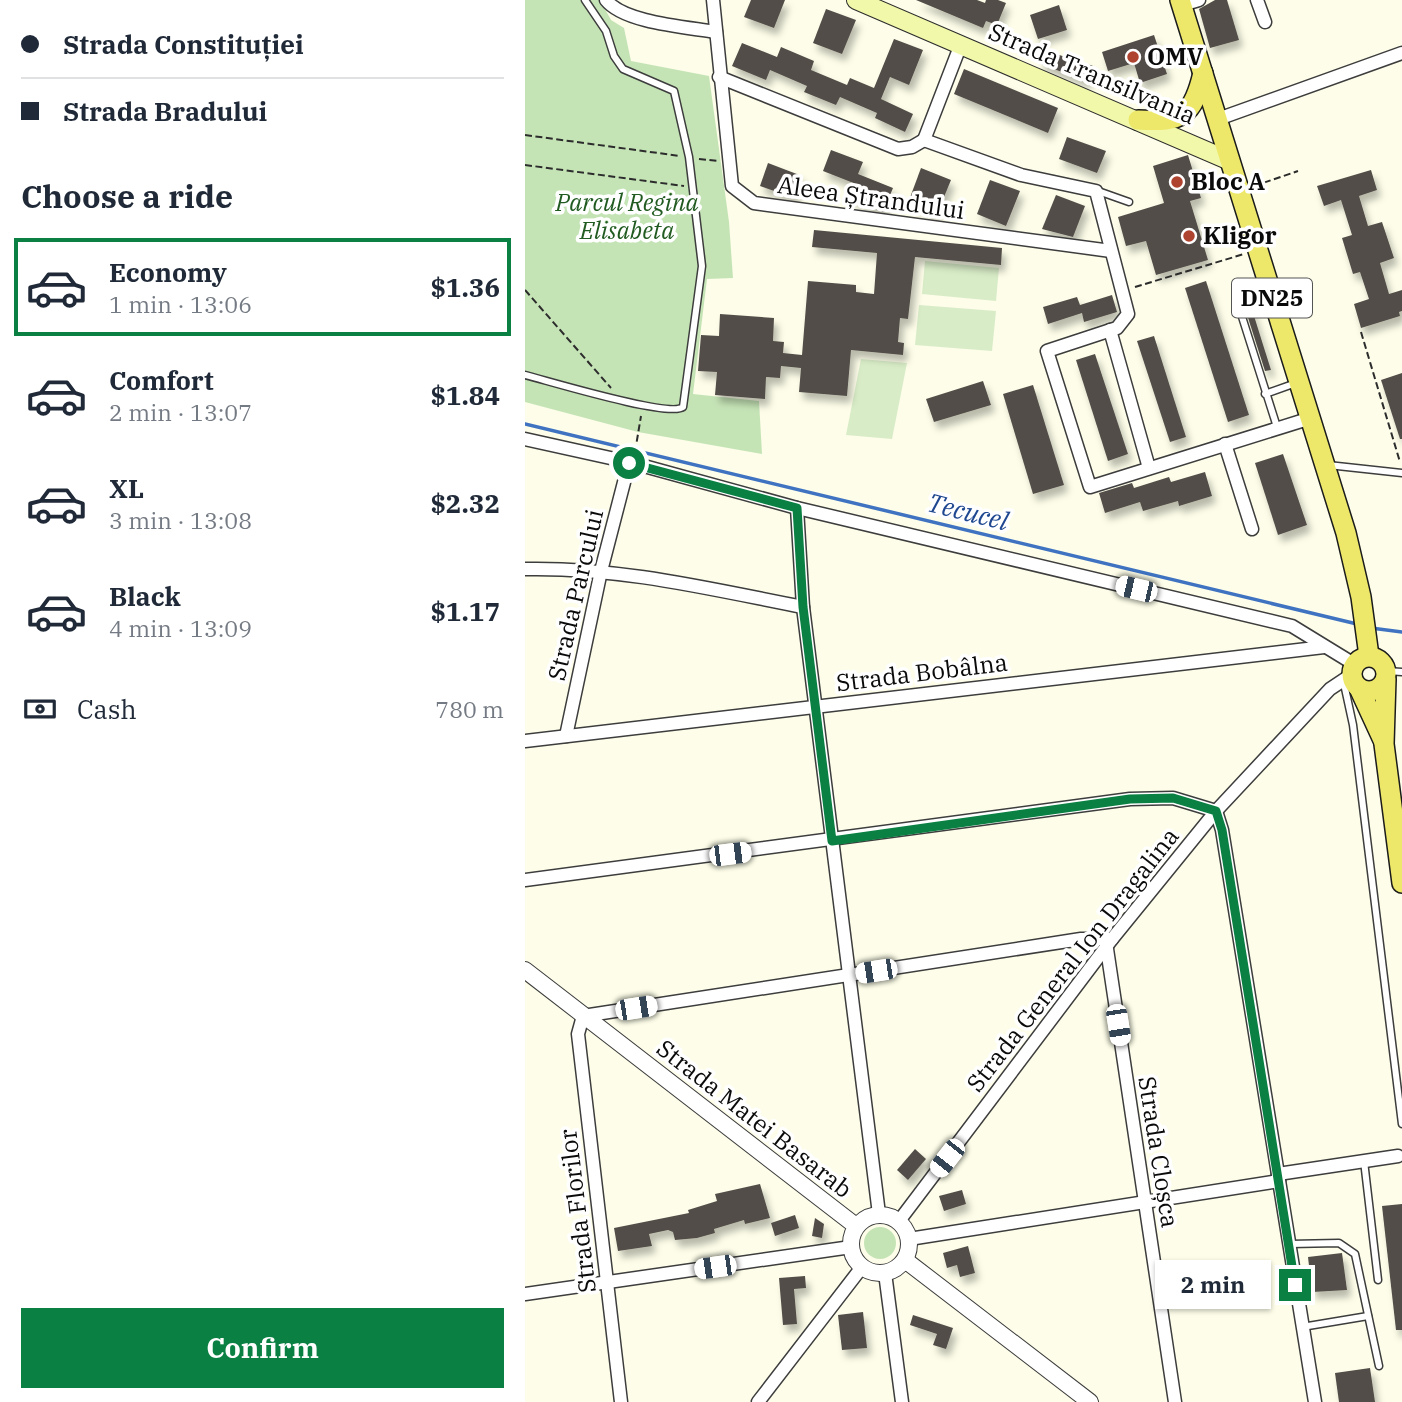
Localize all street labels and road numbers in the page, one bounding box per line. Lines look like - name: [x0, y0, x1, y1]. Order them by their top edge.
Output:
- street label: Strada Transilvania: [984, 15, 1201, 131]
- street label: Aleea Ștrandului: [775, 168, 967, 226]
- road number: DN25: [1232, 278, 1312, 318]
- street label: Strada Parcului: [540, 506, 610, 684]
- street label: Strada Bobâlna: [834, 646, 1009, 698]
- street label: Strada General Ion Dragalina: [959, 821, 1186, 1098]
- street label: Strada Matei Basarab: [650, 1032, 859, 1205]
- street label: Strada Cloșca: [1131, 1074, 1187, 1230]
- street label: Strada Florilor: [551, 1127, 603, 1295]

